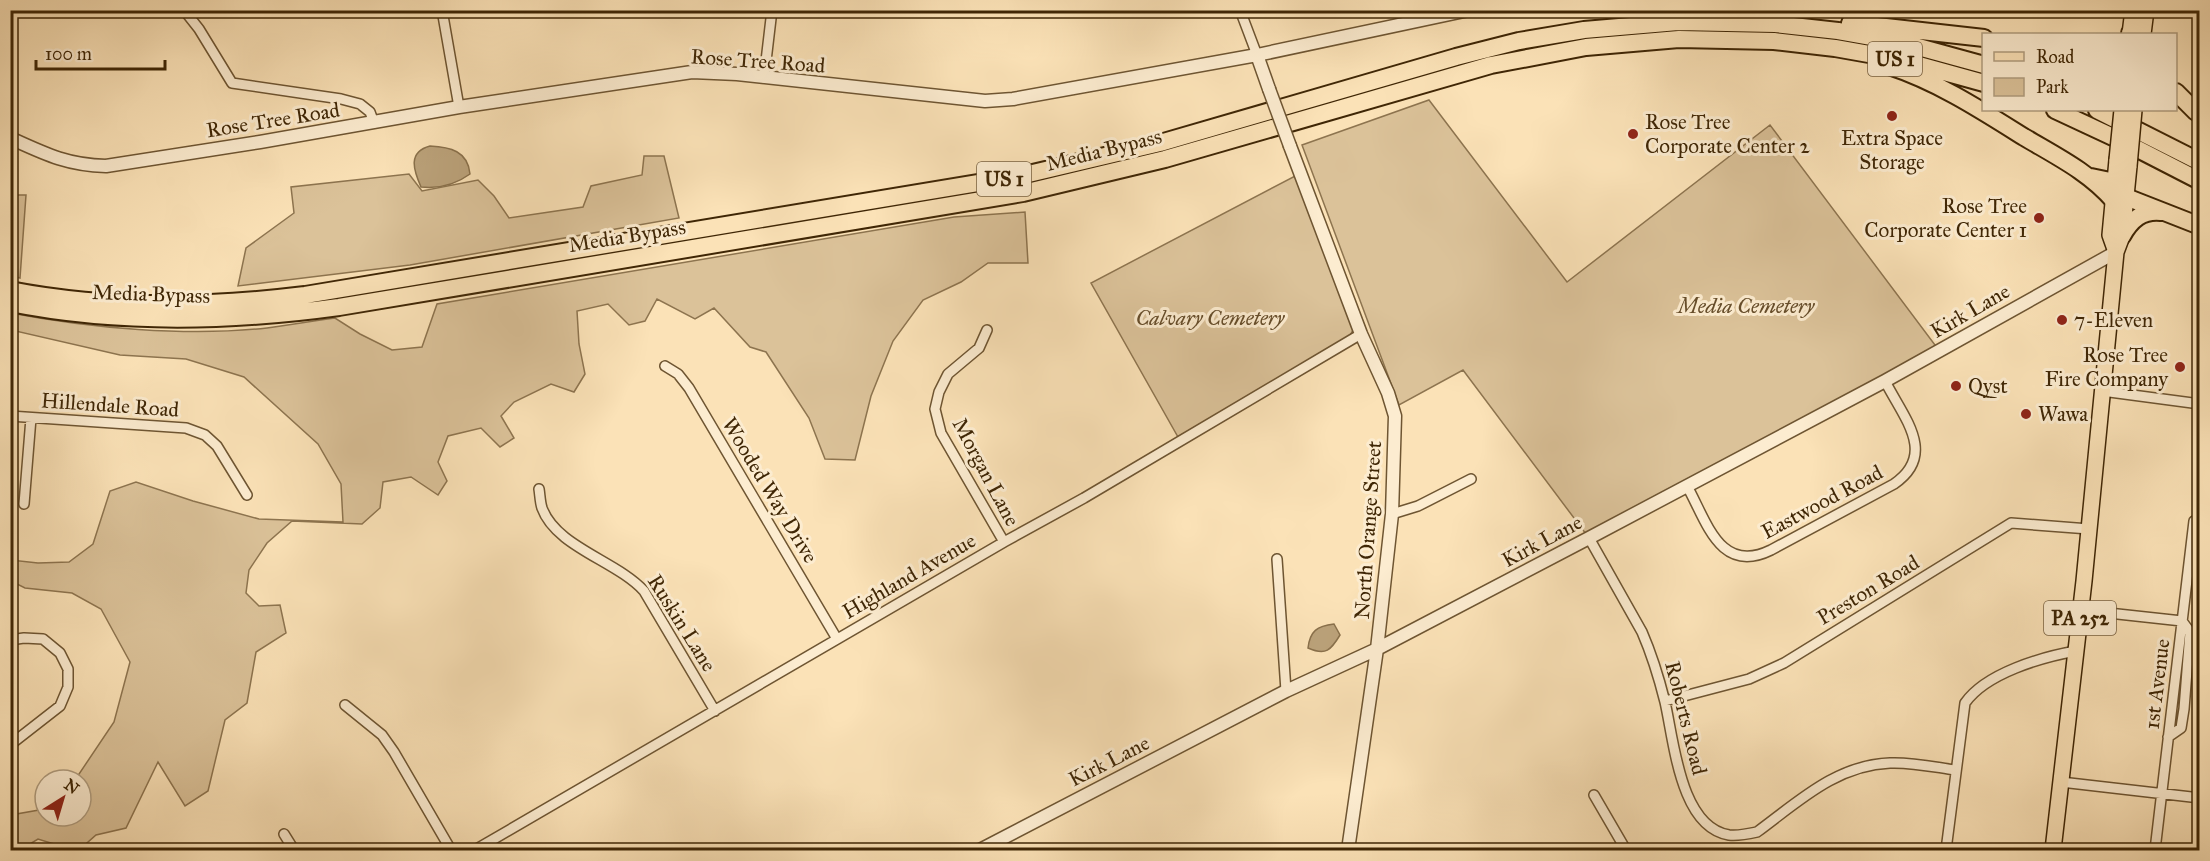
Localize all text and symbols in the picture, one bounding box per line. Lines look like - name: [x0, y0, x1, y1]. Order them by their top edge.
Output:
- scale bar: [36, 33, 165, 71]
- legend: [1982, 33, 2177, 111]
- road number: US 1: [1868, 42, 1922, 76]
- text: 100 m: [45, 43, 92, 65]
- street label: Rose Tree Road: [690, 43, 827, 79]
- text: Road: [2036, 46, 2074, 68]
- text: Park: [2036, 76, 2069, 98]
- street label: Rose Tree Road: [204, 97, 342, 143]
- place label: Rose Tree Corporate Center 2: [1645, 109, 1810, 159]
- marker: Extra Space Storage: [1885, 109, 1899, 123]
- street label: Media Bypass: [1043, 123, 1165, 177]
- place label: Extra Space Storage: [1841, 125, 1943, 175]
- marker: Rose Tree Corporate Center 2: [1626, 127, 1640, 141]
- road number: US 1: [977, 162, 1031, 196]
- place label: Rose Tree Corporate Center 1: [1864, 193, 2027, 243]
- marker: Rose Tree Corporate Center 1: [2032, 211, 2046, 225]
- street label: Media Bypass: [567, 214, 687, 258]
- street label: Kirk Lane: [1926, 278, 2014, 344]
- street label: Media Bypass: [91, 279, 211, 309]
- park label: Media Cemetery: [1676, 293, 1816, 319]
- park label: Calvary Cemetery: [1136, 305, 1285, 331]
- place label: 7-Eleven: [2074, 307, 2153, 333]
- marker: 7-Eleven: [2055, 313, 2069, 327]
- place label: Rose Tree Fire Company: [2045, 342, 2169, 392]
- marker: Rose Tree Fire Company: [2173, 360, 2187, 374]
- place label: Qyst: [1968, 373, 2008, 399]
- marker: Qyst: [1949, 379, 1963, 393]
- street label: Hillendale Road: [40, 387, 180, 423]
- place label: Wawa: [2038, 401, 2088, 427]
- marker: Wawa: [2019, 407, 2033, 421]
- street label: Wooded Way Drive: [716, 412, 824, 568]
- street label: Morgan Lane: [947, 413, 1026, 531]
- street label: North Orange Street: [1349, 439, 1387, 620]
- street label: Eastwood Road: [1757, 459, 1888, 545]
- street label: Kirk Lane: [1497, 509, 1587, 573]
- street label: Highland Avenue: [838, 527, 980, 625]
- street label: Preston Road: [1812, 549, 1924, 631]
- street label: Ruskin Lane: [642, 570, 722, 676]
- road number: PA 252: [2044, 601, 2116, 635]
- street label: 1st Avenue: [2139, 637, 2175, 731]
- street label: Roberts Road: [1659, 658, 1713, 778]
- street label: Kirk Lane: [1064, 730, 1154, 792]
- north arrow: [33, 768, 93, 828]
- text: N: [61, 775, 83, 798]

